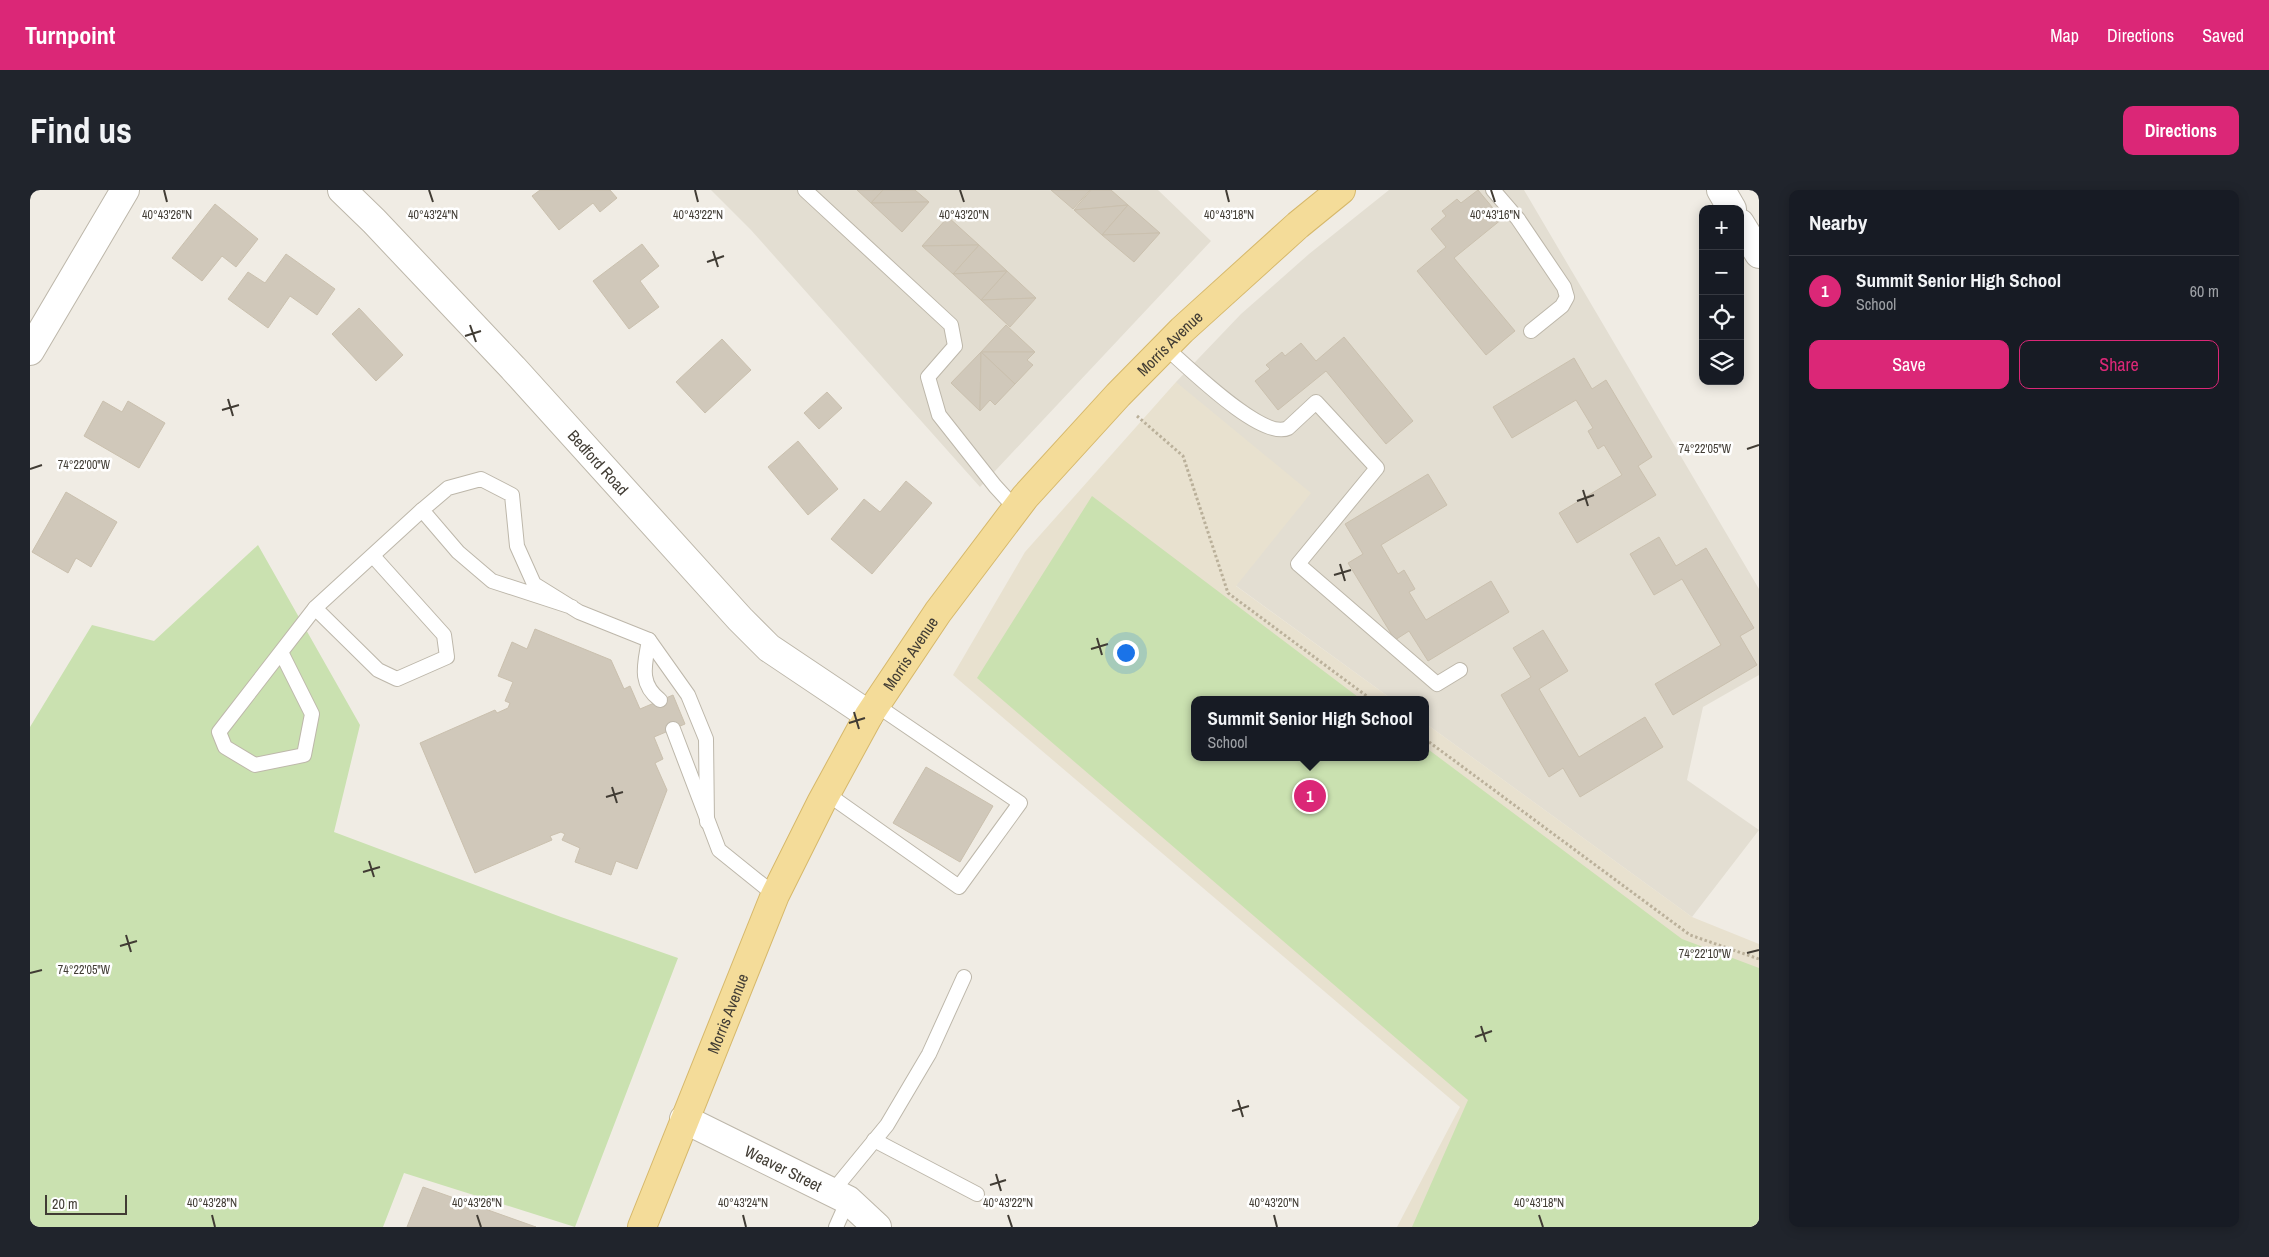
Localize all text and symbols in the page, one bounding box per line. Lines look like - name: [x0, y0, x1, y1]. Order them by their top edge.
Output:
- text: Turnpoint: [25, 19, 115, 51]
- text: Map: [2050, 23, 2079, 48]
- text: Directions: [2107, 23, 2174, 48]
- text: Saved: [2202, 23, 2244, 48]
- button: Directions: [2123, 106, 2239, 155]
- text: Find us: [30, 107, 132, 154]
- map controls: [1699, 205, 1744, 385]
- button: +: [1699, 205, 1744, 250]
- text: 40°43'26"N: [142, 207, 192, 223]
- text: 40°43'24"N: [408, 207, 458, 223]
- text: 40°43'22"N: [673, 207, 723, 223]
- text: 40°43'20"N: [939, 207, 989, 223]
- text: 40°43'18"N: [1204, 207, 1254, 223]
- text: 40°43'16"N: [1470, 207, 1520, 223]
- text: Nearby: [1809, 208, 1867, 237]
- button: −: [1699, 250, 1744, 295]
- text: Summit Senior High School: [1856, 267, 2061, 293]
- text: 1: [1821, 280, 1829, 302]
- text: 60 m: [2190, 280, 2219, 302]
- text: School: [1856, 293, 1896, 315]
- button: locate: [1699, 295, 1744, 340]
- street label: Morris Avenue: [1132, 306, 1207, 381]
- button: layers: [1699, 340, 1744, 385]
- button: Save: [1809, 340, 2009, 389]
- button: Share: [2019, 340, 2219, 389]
- street label: Bedford Road: [563, 425, 634, 500]
- text: 74°22'05"W: [1679, 441, 1732, 457]
- text: 74°22'00"W: [58, 457, 111, 473]
- street label: Morris Avenue: [878, 612, 943, 695]
- your location: [1113, 640, 1139, 666]
- popup: [1191, 696, 1429, 761]
- text: Summit Senior High School: [1207, 705, 1413, 731]
- text: School: [1207, 731, 1248, 753]
- pin: 1: [1294, 777, 1326, 815]
- text: 74°22'10"W: [1679, 946, 1732, 962]
- text: 74°22'05"W: [58, 962, 111, 978]
- street label: Morris Avenue: [702, 970, 753, 1057]
- street label: Weaver Street: [741, 1140, 826, 1197]
- scale bar: [45, 1192, 128, 1215]
- text: 20 m: [52, 1195, 78, 1213]
- text: 40°43'28"N: [187, 1195, 237, 1211]
- text: 40°43'26"N: [452, 1195, 502, 1211]
- text: 40°43'24"N: [718, 1195, 768, 1211]
- text: 40°43'22"N: [983, 1195, 1033, 1211]
- text: 40°43'20"N: [1249, 1195, 1299, 1211]
- text: 40°43'18"N: [1514, 1195, 1564, 1211]

